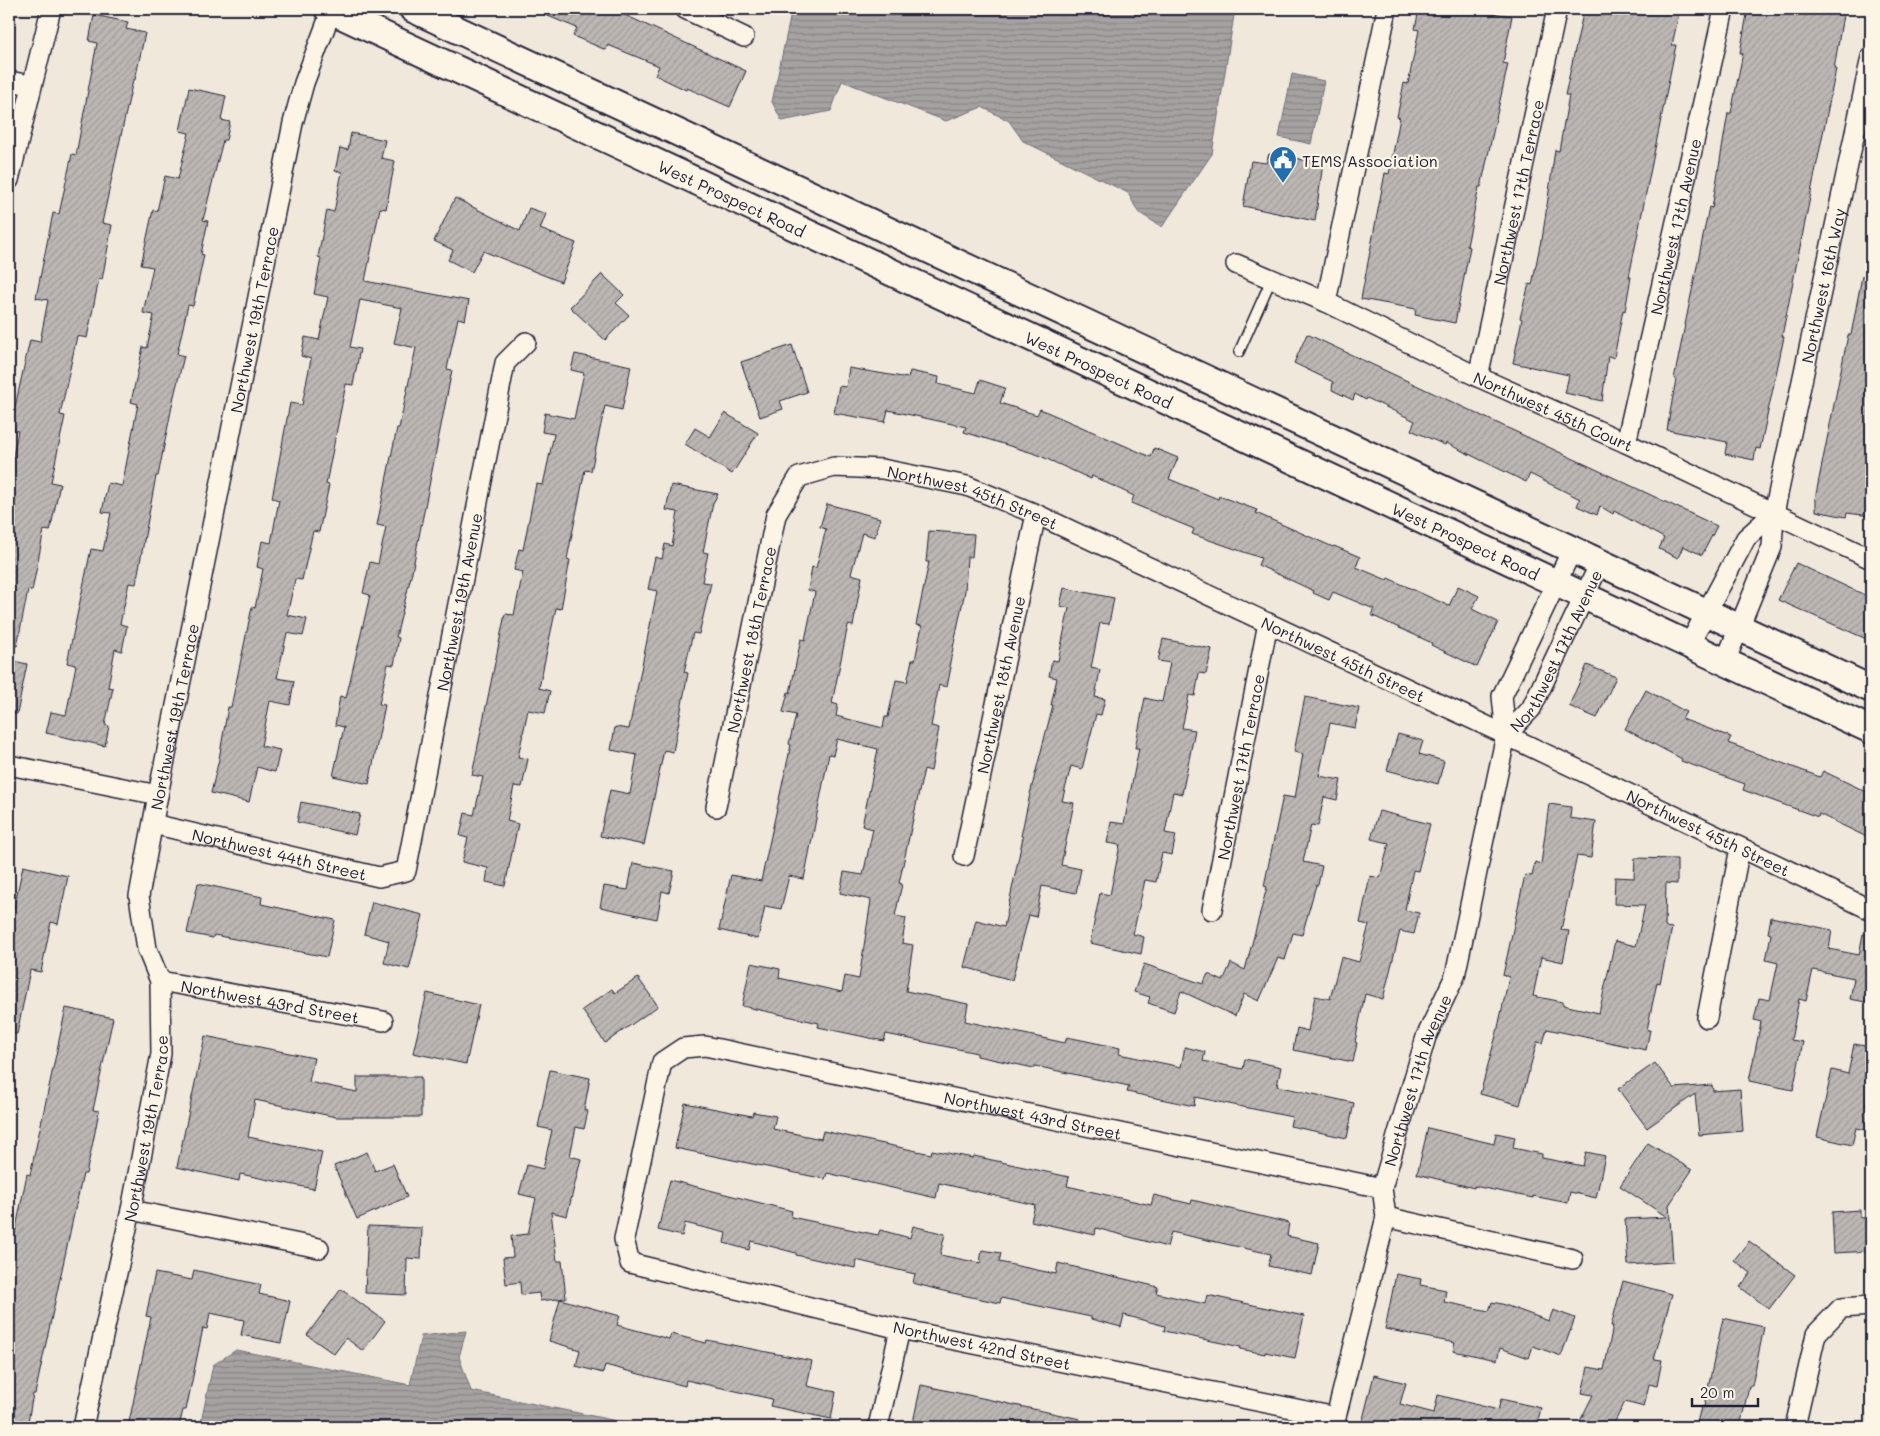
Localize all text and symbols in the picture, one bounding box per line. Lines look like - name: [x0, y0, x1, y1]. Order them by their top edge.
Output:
- street label: Northwest 17th Terrace: [1488, 98, 1548, 287]
- street label: Northwest 17th Avenue: [1645, 136, 1705, 317]
- public building icon: TEMS Association: [1268, 145, 1298, 184]
- place label: TEMS Association: [1302, 150, 1438, 171]
- street label: West Prospect Road: [655, 154, 809, 241]
- street label: Northwest 16th Way: [1796, 206, 1849, 365]
- street label: Northwest 19th Terrace: [225, 224, 283, 415]
- street label: West Prospect Road: [1022, 326, 1176, 413]
- street label: Northwest 45th Court: [1471, 366, 1637, 455]
- street label: Northwest 45th Street: [886, 460, 1061, 533]
- street label: West Prospect Road: [1389, 497, 1543, 584]
- street label: Northwest 19th Avenue: [431, 511, 486, 693]
- street label: Northwest 18th Terrace: [721, 544, 780, 735]
- street label: Northwest 17th Avenue: [1505, 566, 1606, 736]
- street label: Northwest 18th Avenue: [971, 594, 1029, 776]
- street label: Northwest 45th Street: [1258, 611, 1429, 706]
- street label: Northwest 19th Terrace: [145, 621, 203, 812]
- street label: Northwest 17th Terrace: [1212, 672, 1268, 862]
- street label: Northwest 45th Street: [1623, 784, 1794, 880]
- street label: Northwest 44th Street: [190, 823, 369, 884]
- street label: Northwest 43rd Street: [179, 974, 361, 1027]
- street label: Northwest 17th Avenue: [1378, 991, 1455, 1169]
- street label: Northwest 19th Terrace: [118, 1035, 172, 1224]
- street label: Northwest 43rd Street: [942, 1086, 1124, 1144]
- street label: Northwest 42nd Street: [891, 1316, 1073, 1374]
- scale bar: [1692, 1376, 1759, 1408]
- text: 20 m: [1700, 1382, 1734, 1402]

